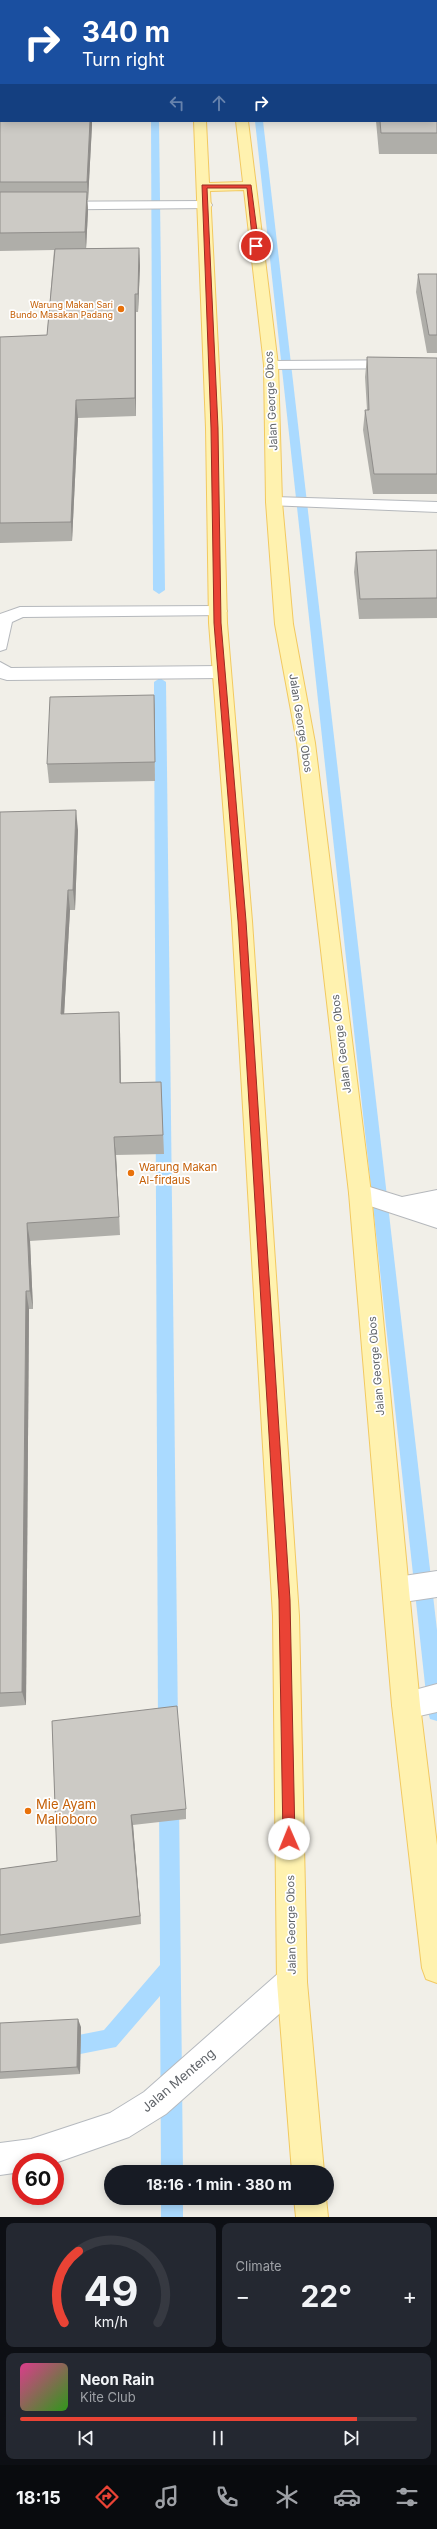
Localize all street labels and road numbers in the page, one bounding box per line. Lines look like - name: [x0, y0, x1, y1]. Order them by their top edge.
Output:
- street label: Jalan George Obos: [261, 351, 281, 451]
- street label: Jalan George Obos: [286, 673, 316, 774]
- street label: Jalan George Obos: [328, 993, 354, 1094]
- street label: Jalan George Obos: [365, 1315, 387, 1416]
- street label: Jalan George Obos: [283, 1875, 299, 1975]
- street label: Jalan Menteng: [138, 2045, 218, 2115]

